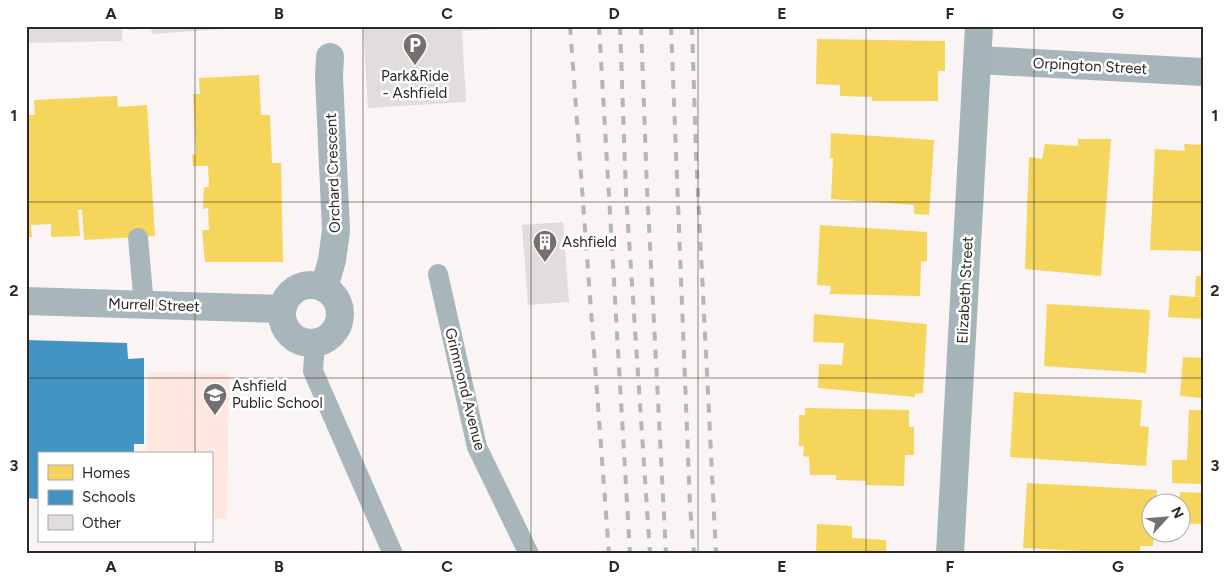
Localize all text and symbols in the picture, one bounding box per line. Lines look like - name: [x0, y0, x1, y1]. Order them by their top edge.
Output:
- text: A: [105, 4, 117, 23]
- text: B: [274, 4, 284, 23]
- text: C: [441, 4, 453, 23]
- text: D: [608, 4, 620, 23]
- text: E: [777, 4, 787, 23]
- text: F: [946, 4, 955, 23]
- text: G: [1112, 4, 1124, 23]
- parking icon: Park&Ride - Ashfield: [402, 32, 428, 66]
- street label: Orpington Street: [1032, 54, 1148, 78]
- place label: Park&Ride - Ashfield: [381, 67, 449, 102]
- text: 1: [11, 106, 17, 125]
- text: 1: [1212, 106, 1218, 125]
- street label: Orchard Crescent: [322, 112, 344, 233]
- building icon: Ashfield: [532, 229, 558, 263]
- place label: Ashfield: [562, 233, 617, 251]
- street label: Elizabeth Street: [953, 236, 977, 344]
- text: 2: [9, 281, 19, 300]
- text: 2: [1210, 281, 1220, 300]
- street label: Murrell Street: [108, 294, 200, 316]
- street label: Grimmond Avenue: [441, 326, 489, 452]
- place label: Ashfield Public School: [232, 377, 323, 412]
- school or university icon: Ashfield Public School: [202, 382, 228, 416]
- legend: [38, 452, 212, 542]
- text: 3: [10, 456, 19, 475]
- text: 3: [1211, 456, 1220, 475]
- text: Homes: [82, 464, 130, 482]
- text: Schools: [82, 488, 135, 506]
- north arrow: [1142, 492, 1192, 542]
- text: N: [1167, 504, 1187, 521]
- text: Other: [82, 514, 121, 532]
- text: A: [105, 557, 117, 576]
- text: B: [274, 557, 284, 576]
- text: C: [441, 557, 453, 576]
- text: D: [608, 557, 620, 576]
- text: E: [777, 557, 787, 576]
- text: F: [946, 557, 955, 576]
- text: G: [1112, 557, 1124, 576]

